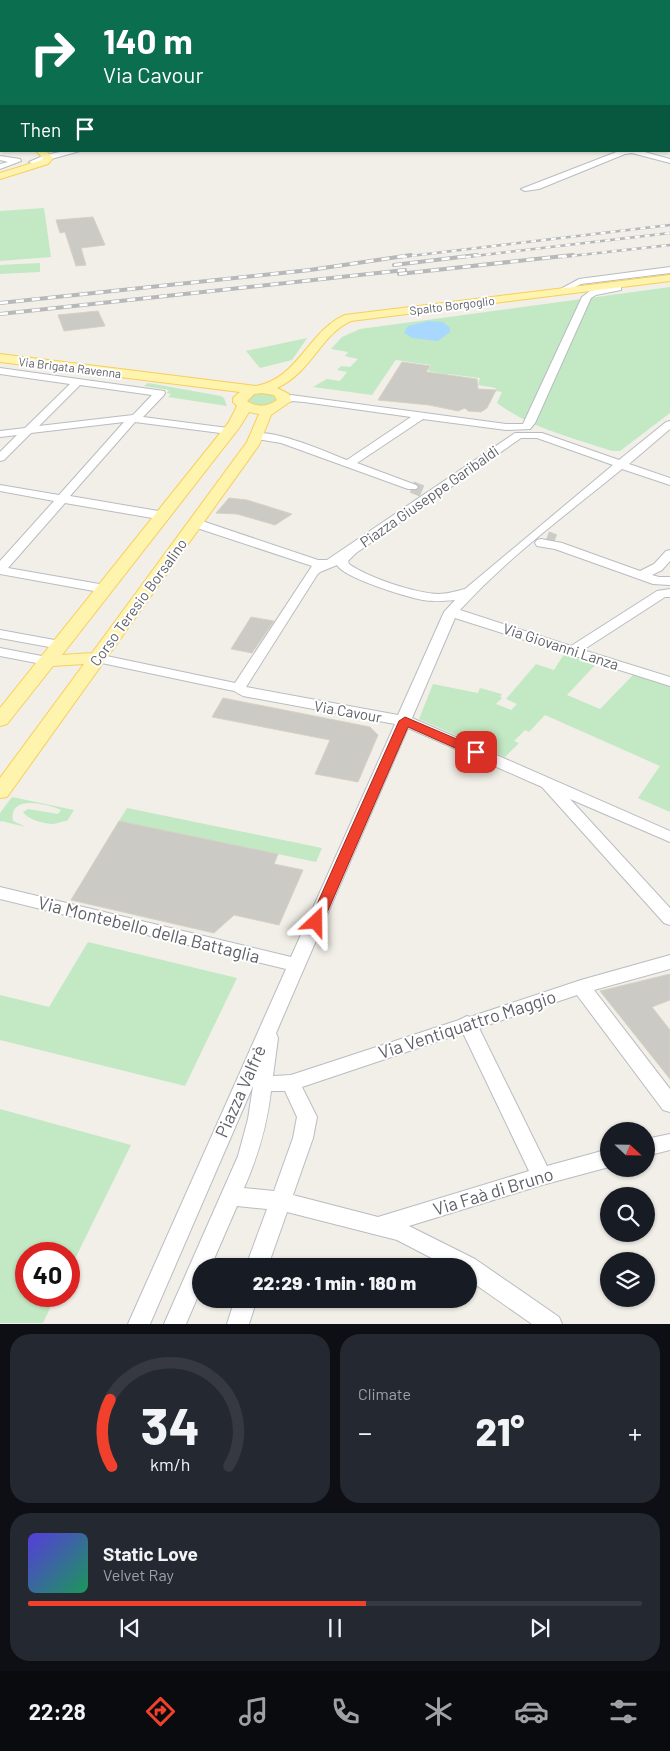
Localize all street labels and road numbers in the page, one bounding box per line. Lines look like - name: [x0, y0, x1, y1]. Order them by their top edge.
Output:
- street label: Spalto Borgoglio: [409, 293, 495, 317]
- street label: Via Brigata Ravenna: [18, 354, 122, 380]
- street label: Piazza Giuseppe Garibaldi: [356, 441, 502, 551]
- street label: Corso Teresio Borsalino: [86, 535, 190, 669]
- street label: Via Giovanni Lanza: [501, 619, 621, 673]
- street label: Via Cavour: [313, 696, 384, 726]
- street label: Via Montebello della Battaglia: [36, 891, 262, 967]
- street label: Via Ventiquattro Maggio: [375, 985, 559, 1063]
- street label: Piazza Valfrè: [210, 1041, 270, 1141]
- street label: Via Faà di Bruno: [430, 1162, 556, 1220]

